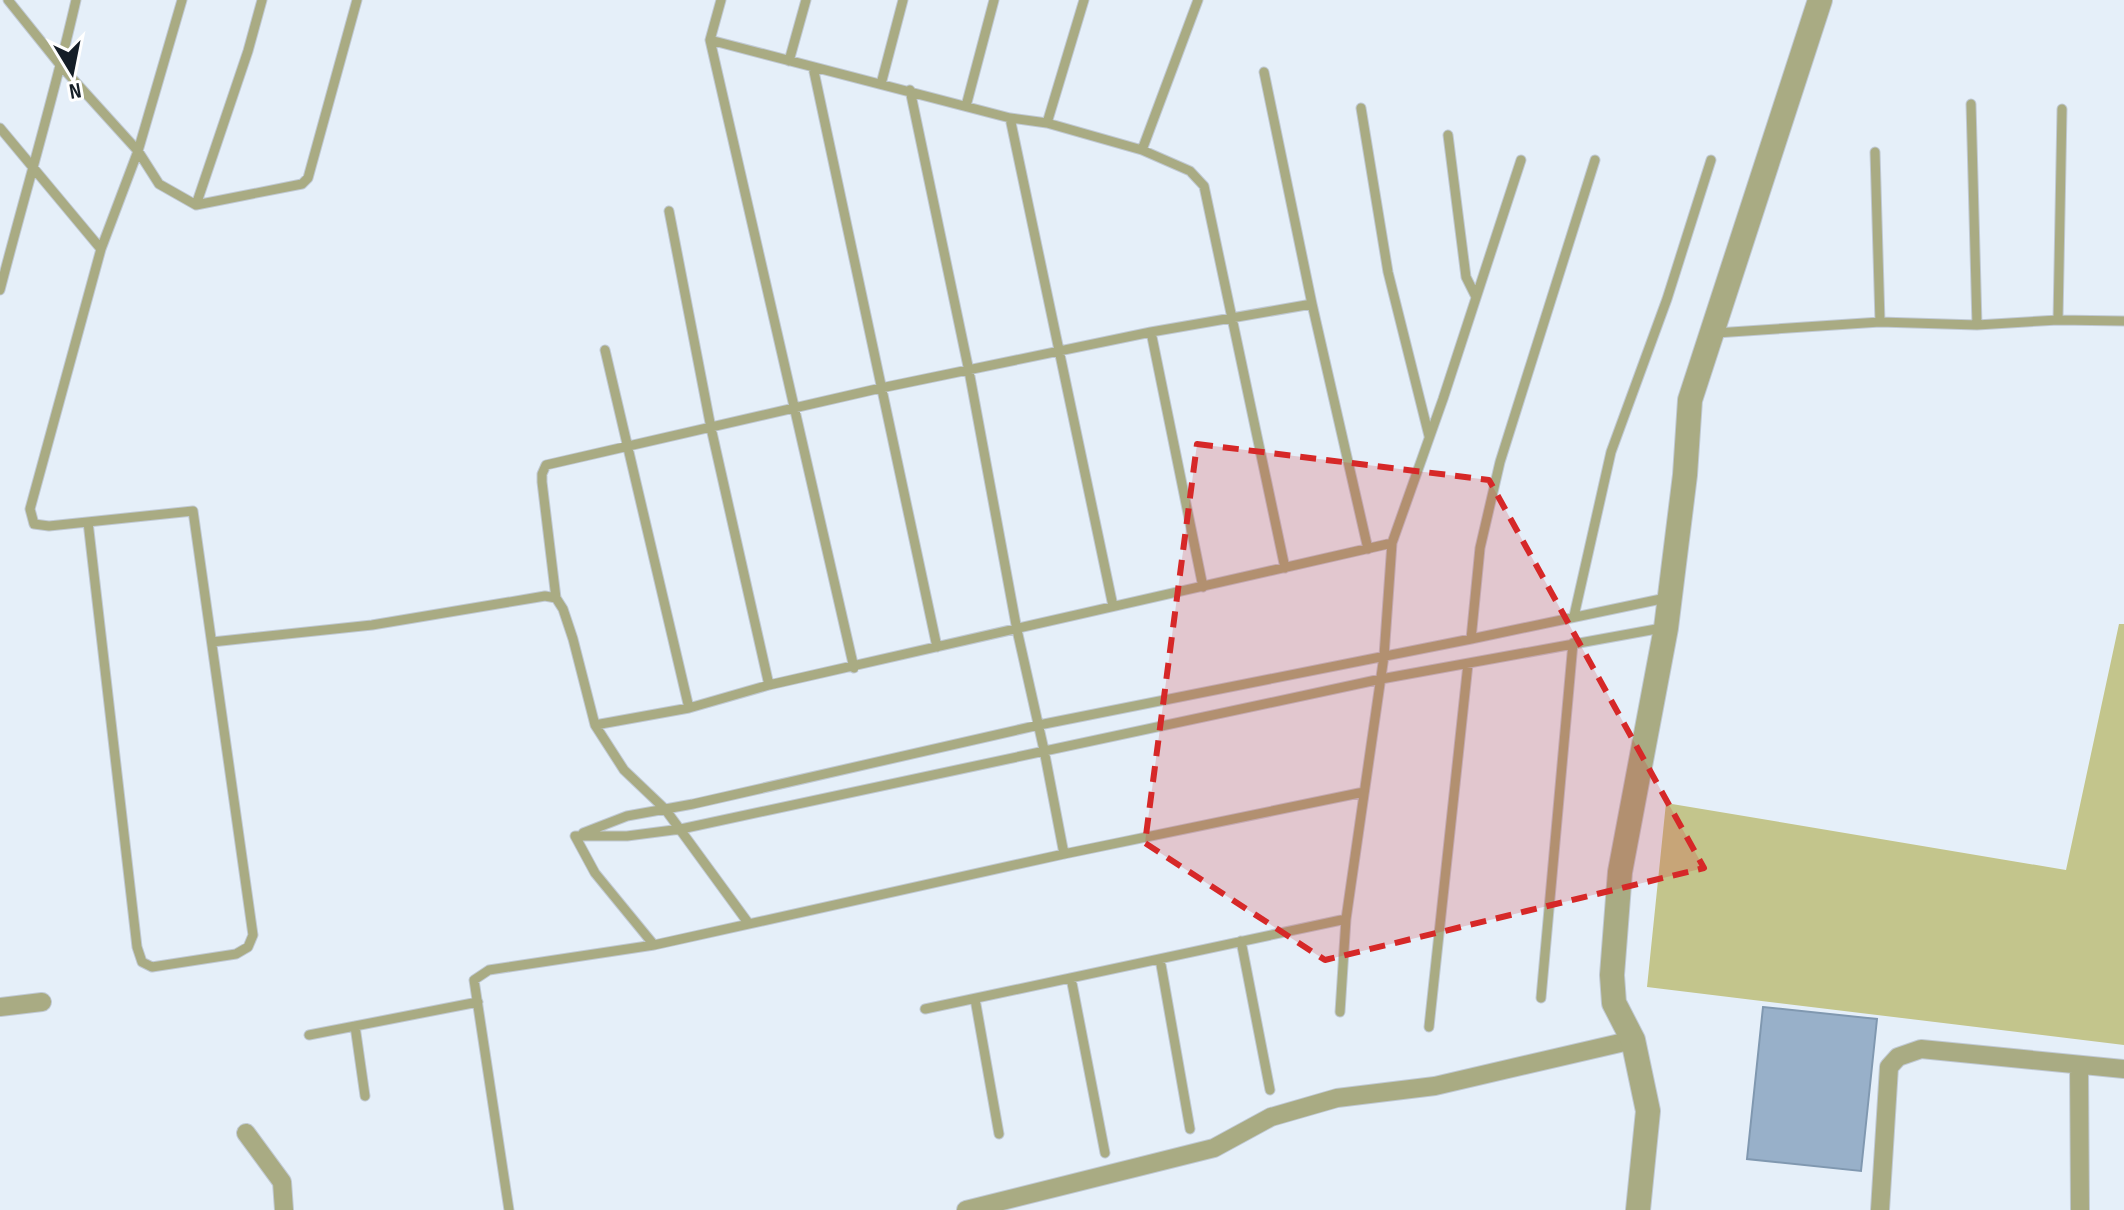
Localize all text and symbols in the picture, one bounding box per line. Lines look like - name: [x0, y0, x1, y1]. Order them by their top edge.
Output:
- north arrow: [32, 32, 112, 112]
- text: N: [67, 76, 83, 105]

